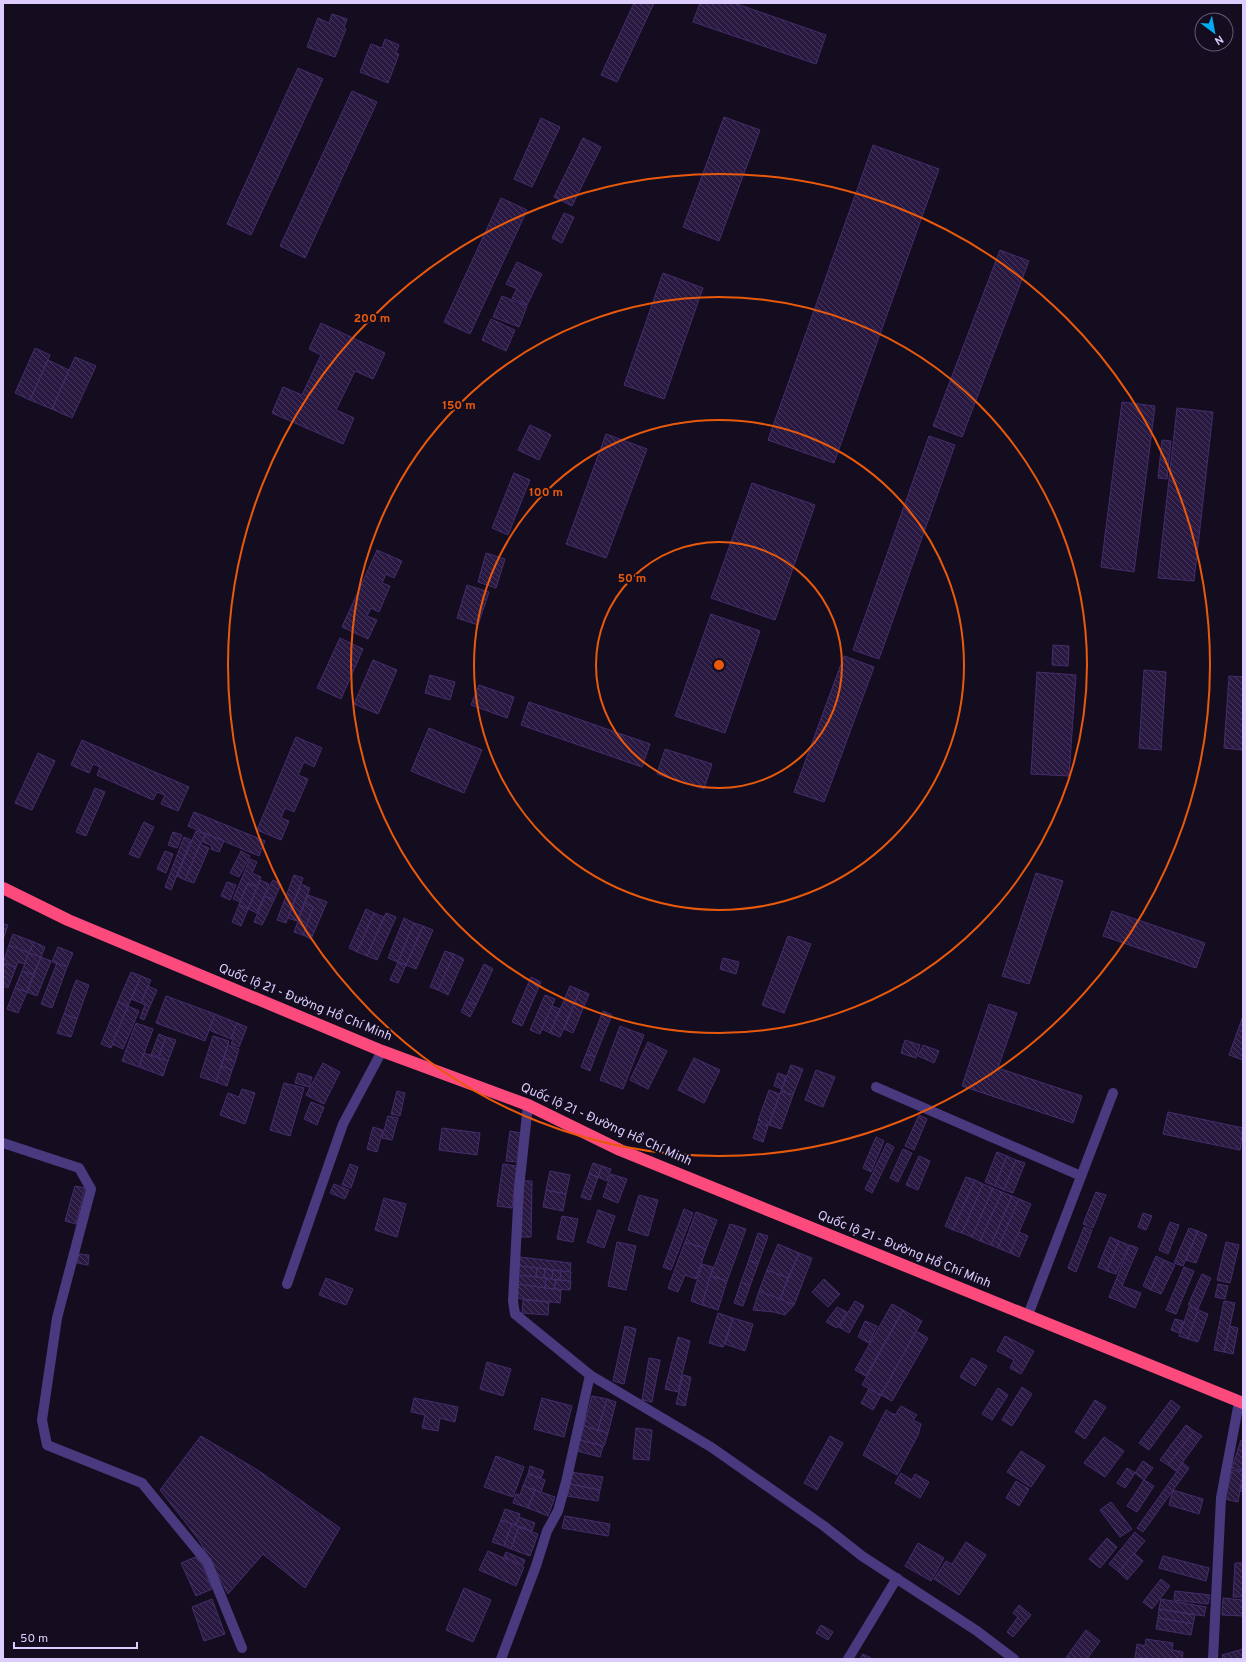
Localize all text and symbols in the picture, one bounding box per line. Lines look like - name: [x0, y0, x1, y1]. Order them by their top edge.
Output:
- north arrow: [1194, 12, 1234, 52]
- text: N: [1212, 32, 1226, 48]
- text: 200 m: [354, 311, 390, 327]
- text: 150 m: [442, 398, 476, 414]
- text: 100 m: [529, 485, 563, 501]
- text: 50 m: [618, 571, 646, 587]
- centre of rings: [712, 658, 726, 672]
- street label: Quốc lộ 21 - Đường Hồ Chí Minh: [216, 960, 395, 1045]
- street label: Quốc lộ 21 - Đường Hồ Chí Minh: [518, 1079, 695, 1170]
- street label: Quốc lộ 21 - Đường Hồ Chí Minh: [815, 1207, 994, 1292]
- scale bar: [14, 1624, 137, 1650]
- text: 50 m: [20, 1631, 48, 1647]

